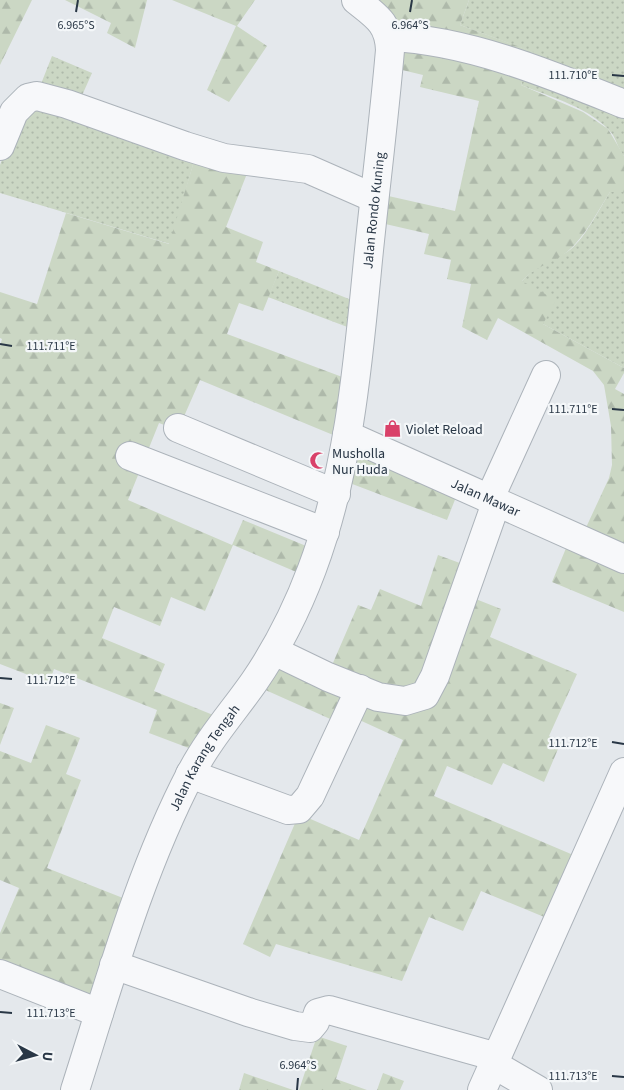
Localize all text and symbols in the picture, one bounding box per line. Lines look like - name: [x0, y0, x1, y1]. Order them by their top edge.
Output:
- text: 6.965°S: [57, 17, 95, 34]
- text: 6.964°S: [391, 17, 429, 34]
- text: 111.710°E: [548, 67, 598, 84]
- street label: Jalan Rondo Kuning: [358, 151, 391, 270]
- text: 111.711°E: [26, 338, 76, 355]
- text: 111.711°E: [548, 401, 598, 418]
- shop icon: Violet Reload: [382, 419, 402, 439]
- place label: Violet Reload: [406, 420, 483, 440]
- place label: Musholla Nur Huda: [332, 444, 388, 480]
- mosque icon: Musholla Nur Huda: [308, 451, 328, 471]
- street label: Jalan Mawar: [447, 474, 523, 522]
- text: 111.712°E: [26, 672, 76, 689]
- street label: Jalan Karang Tengah: [165, 701, 245, 814]
- text: 111.712°E: [548, 735, 598, 752]
- text: 111.713°E: [26, 1005, 76, 1022]
- north arrow: [10, 1030, 60, 1080]
- text: U: [37, 1051, 57, 1062]
- text: 6.964°S: [279, 1057, 317, 1074]
- text: 111.713°E: [548, 1068, 598, 1085]

